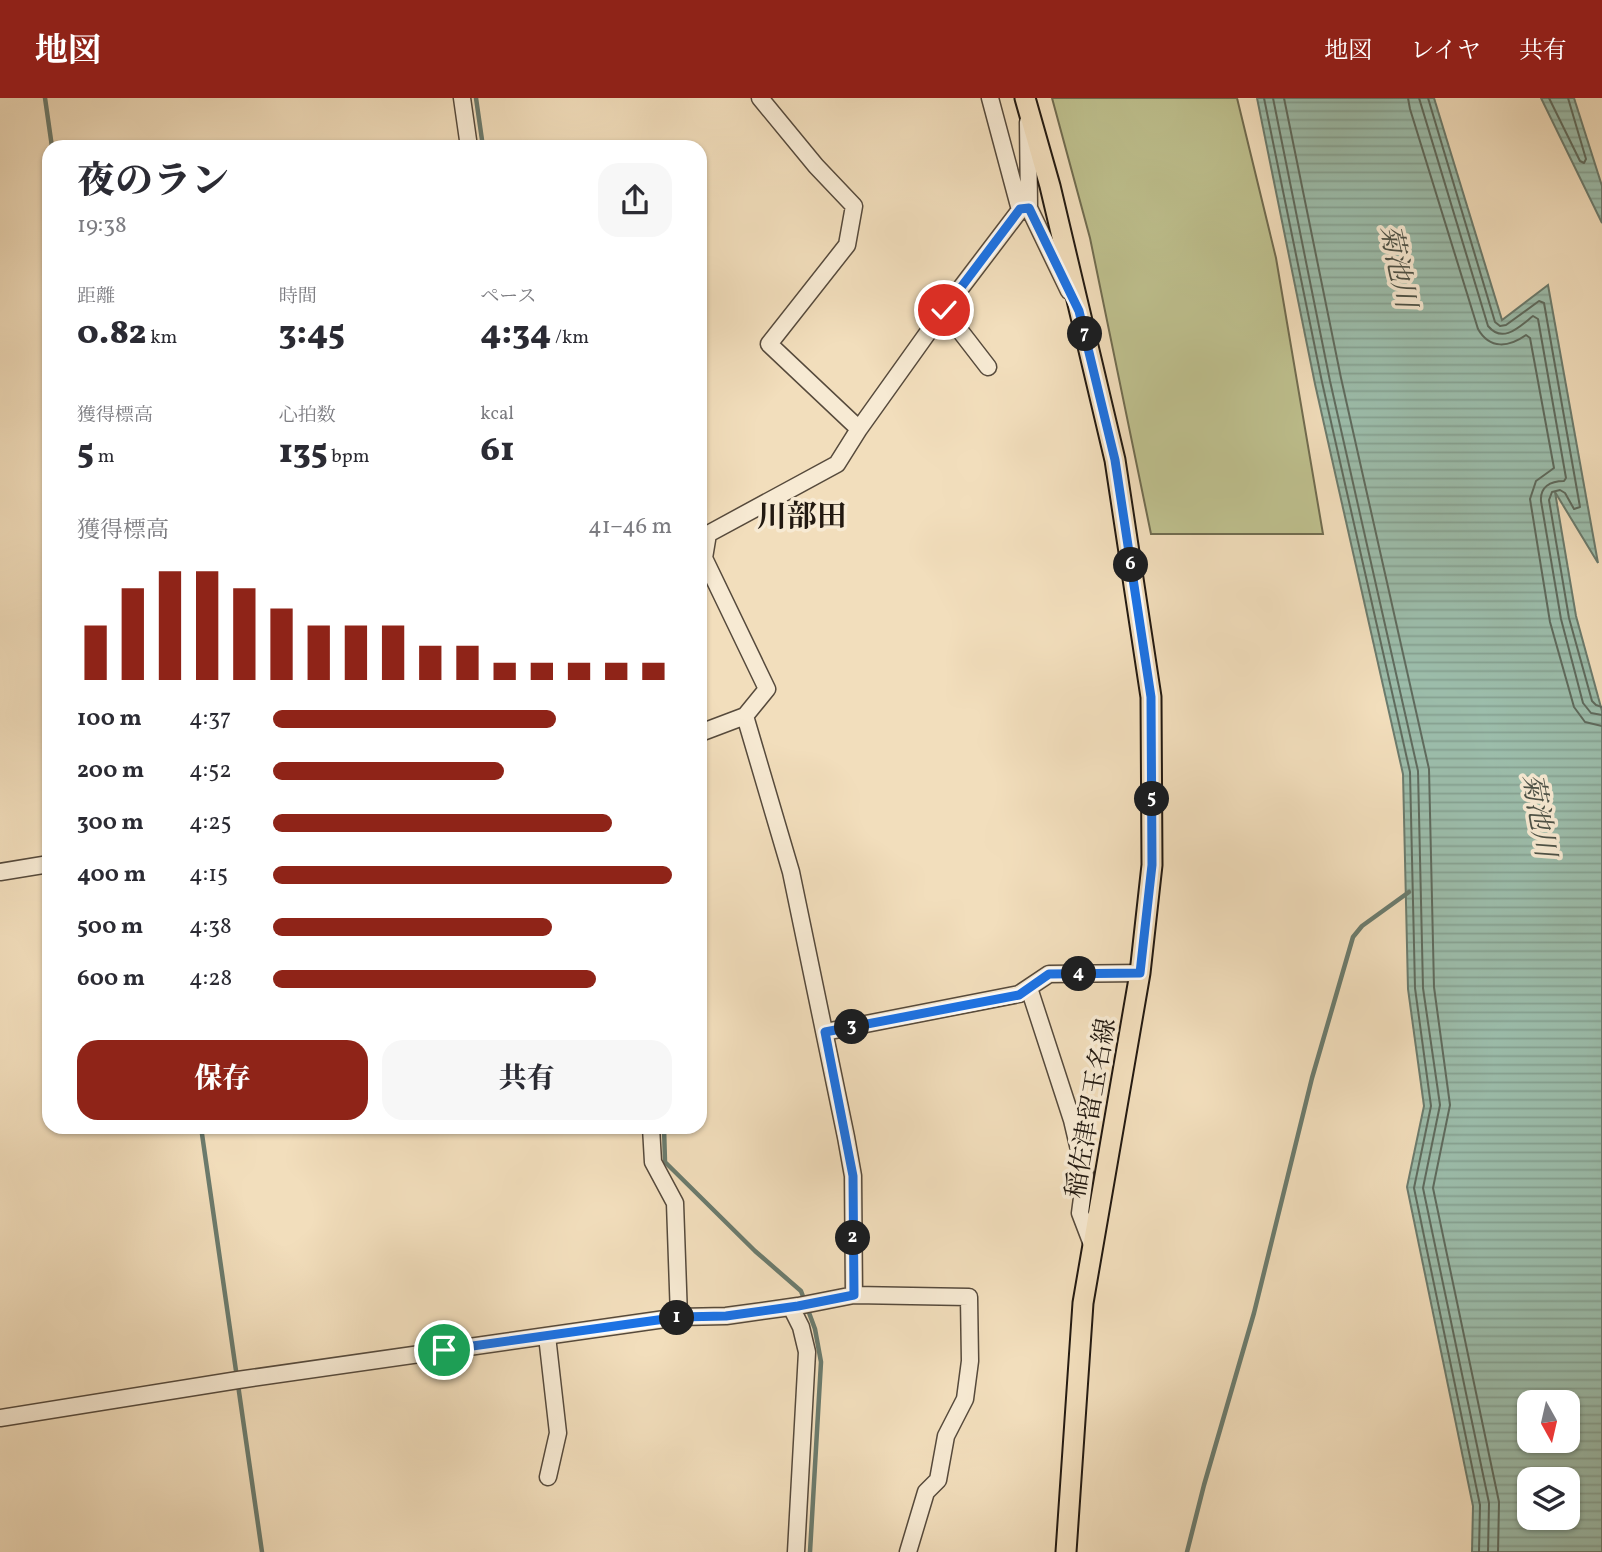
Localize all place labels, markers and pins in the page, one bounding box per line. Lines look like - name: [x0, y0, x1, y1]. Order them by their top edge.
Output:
- pin: [914, 280, 974, 340]
- pin: 7: [1068, 316, 1102, 352]
- pin: 6: [1114, 547, 1148, 582]
- pin: 5: [1134, 782, 1170, 816]
- pin: 4: [1062, 956, 1096, 992]
- pin: 3: [834, 1010, 870, 1044]
- pin: 2: [836, 1220, 870, 1256]
- pin: 1: [660, 1300, 694, 1336]
- pin: [414, 1320, 474, 1380]

